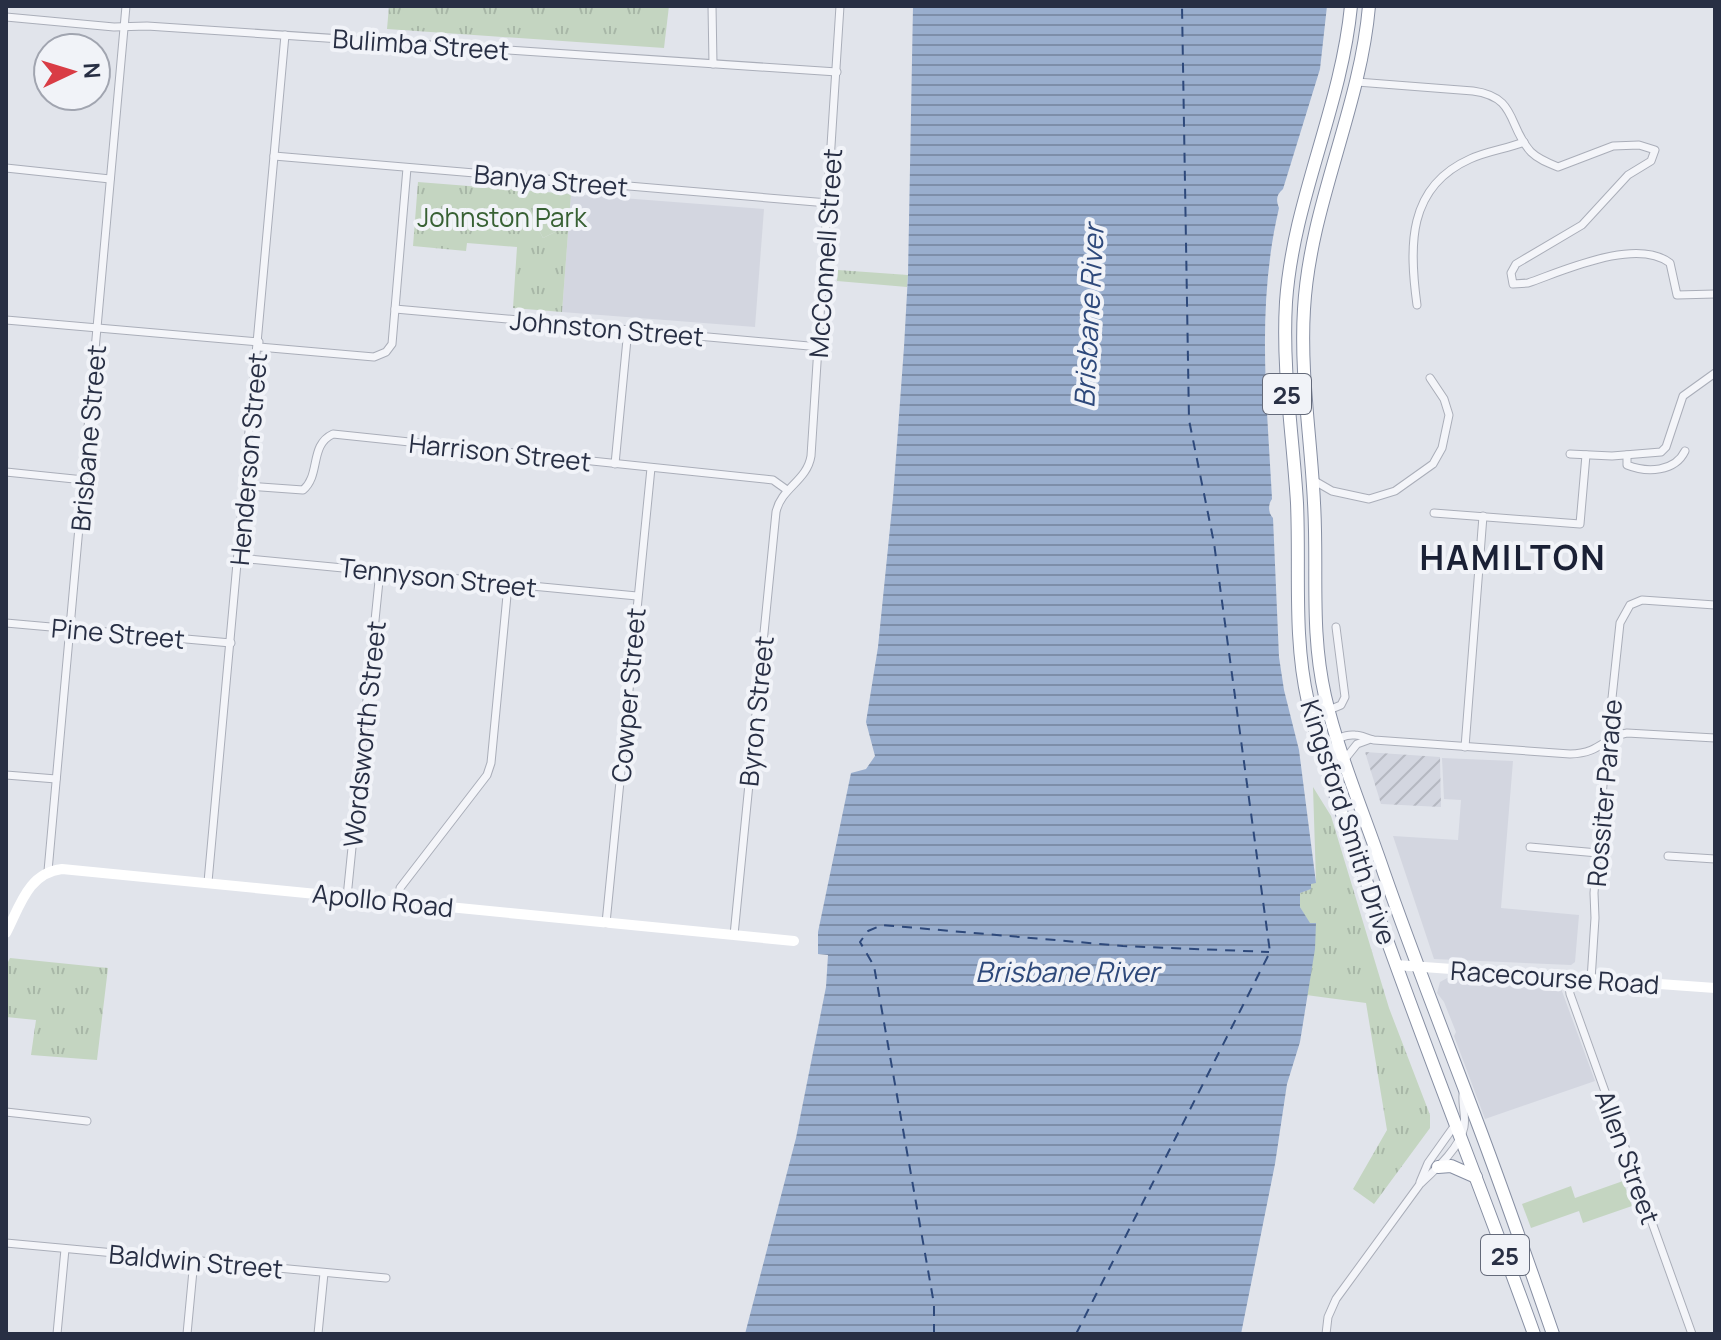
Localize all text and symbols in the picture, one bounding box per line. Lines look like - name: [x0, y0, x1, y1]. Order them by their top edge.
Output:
- street label: Bulimba Street: [331, 20, 511, 68]
- north arrow: [32, 32, 112, 112]
- text: N: [76, 62, 107, 80]
- street label: McConnell Street: [800, 147, 850, 359]
- street label: Banya Street: [472, 155, 630, 205]
- park label: Johnston Park: [417, 199, 588, 235]
- water label: Brisbane River: [1064, 220, 1112, 409]
- street label: Johnston Street: [509, 302, 705, 354]
- street label: Brisbane Street: [62, 343, 114, 533]
- street label: Henderson Street: [221, 351, 275, 567]
- road number: 25: [1263, 374, 1311, 414]
- street label: Harrison Street: [407, 425, 593, 479]
- district label: HAMILTON: [1419, 534, 1607, 580]
- street label: Tennyson Street: [337, 549, 539, 605]
- street label: Cowper Street: [602, 606, 654, 784]
- street label: Pine Street: [50, 609, 186, 657]
- street label: Wordsworth Street: [334, 619, 394, 849]
- street label: Byron Street: [730, 634, 782, 788]
- street label: Kingsford Smith Drive: [1292, 695, 1406, 949]
- street label: Rossiter Parade: [1578, 698, 1630, 888]
- street label: Apollo Road: [311, 875, 455, 925]
- water label: Brisbane River: [975, 952, 1163, 990]
- street label: Racecourse Road: [1449, 952, 1661, 1002]
- street label: Allen Street: [1587, 1085, 1669, 1229]
- street label: Baldwin Street: [107, 1235, 285, 1287]
- road number: 25: [1481, 1235, 1529, 1275]

